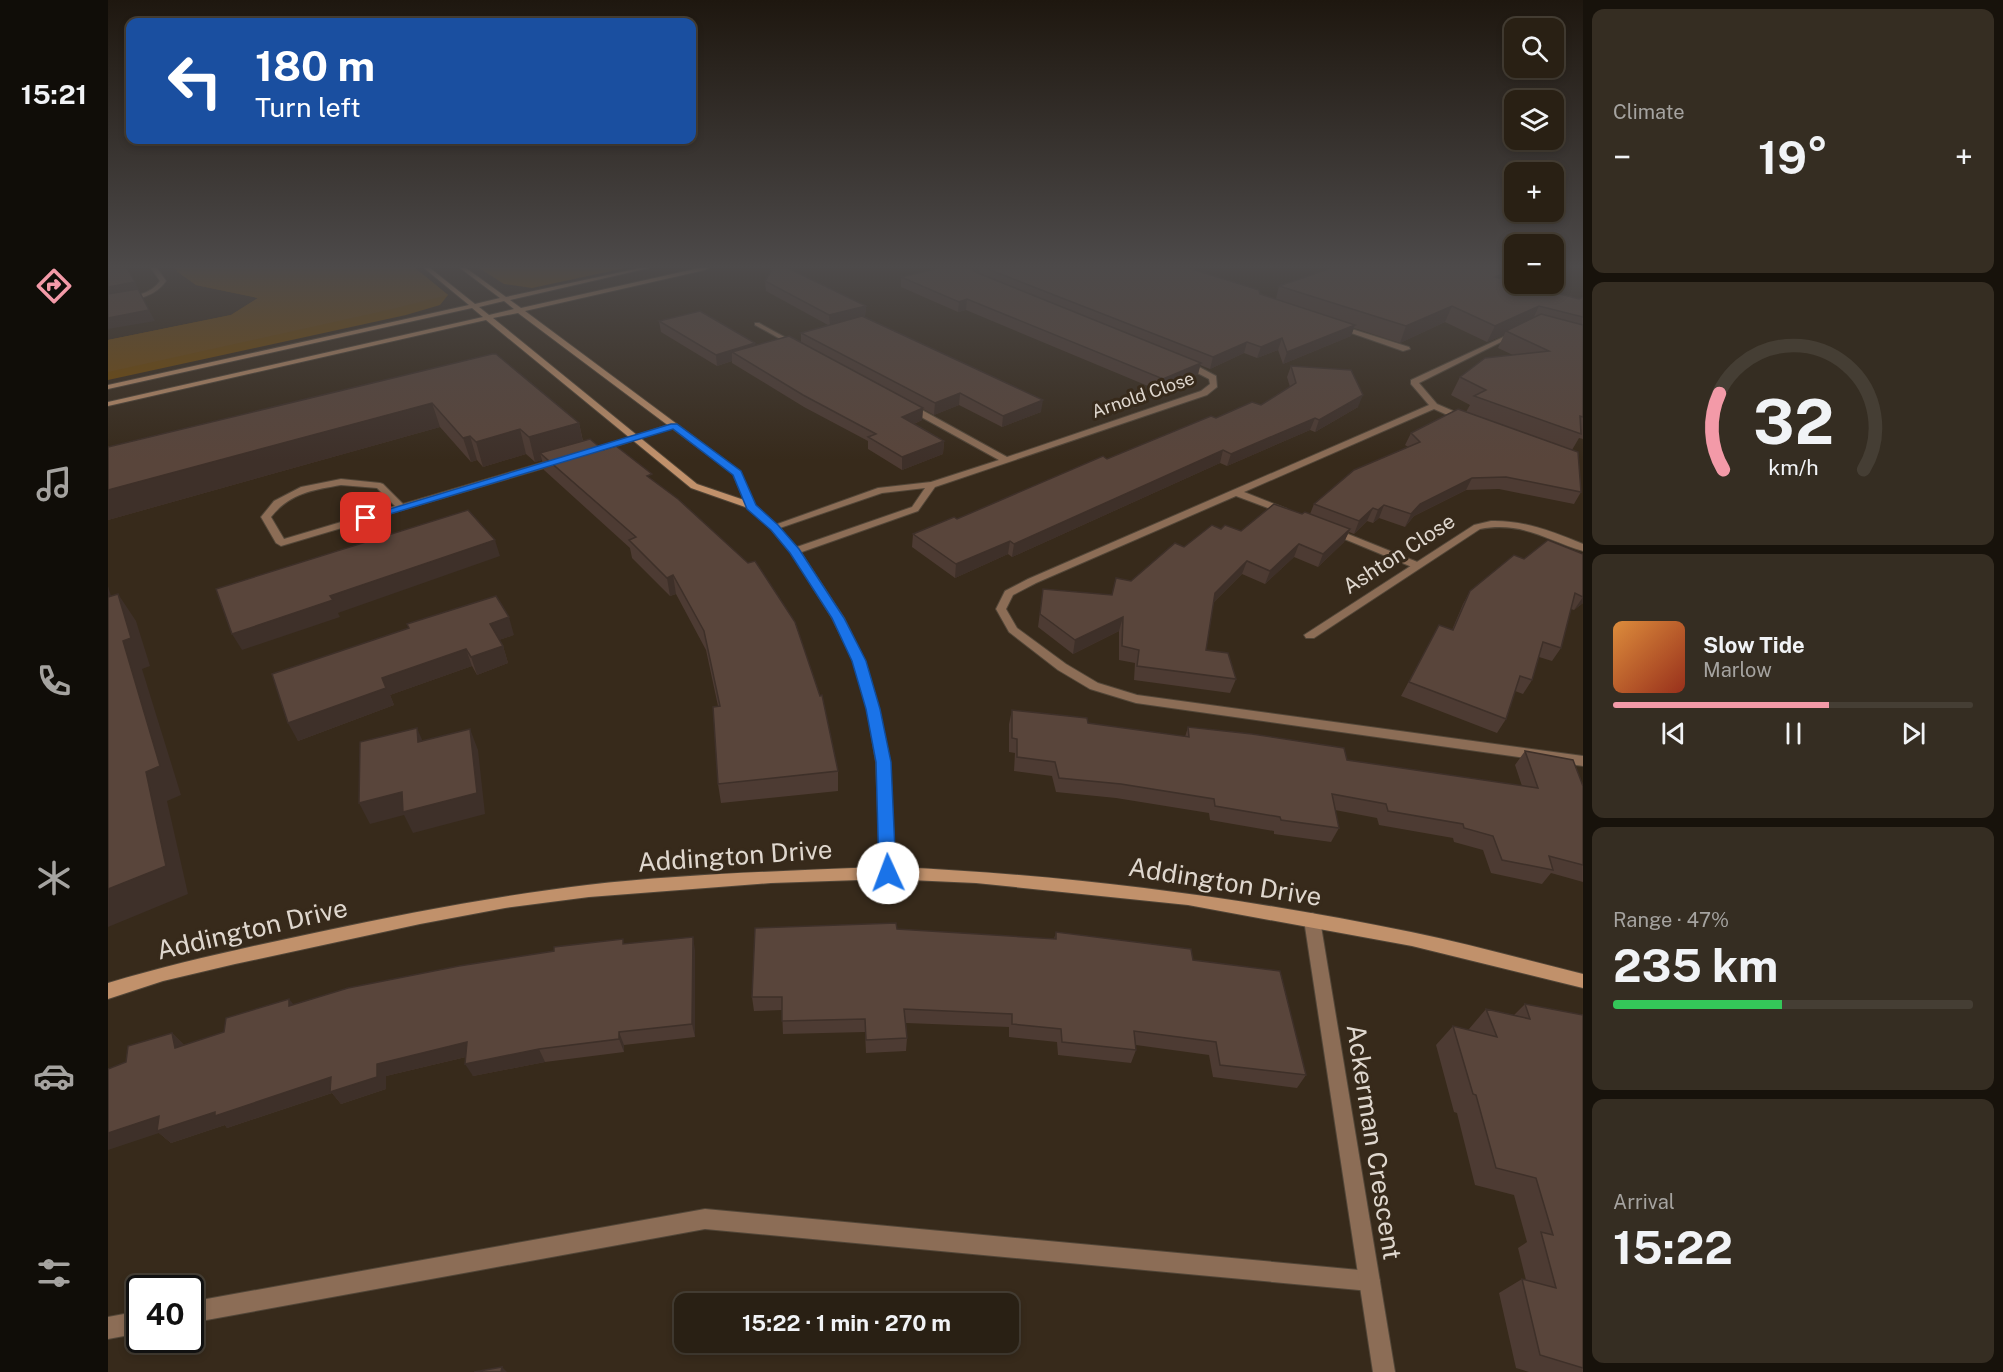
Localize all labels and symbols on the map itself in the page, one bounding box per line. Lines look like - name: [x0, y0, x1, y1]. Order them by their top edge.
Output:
- street label: Arnold Close: [1089, 367, 1197, 422]
- pin: [340, 492, 391, 543]
- street label: Ashton Close: [1338, 508, 1459, 599]
- street label: Addington Drive: [637, 833, 833, 878]
- position arrow: [856, 841, 920, 905]
- street label: Addington Drive: [1126, 851, 1324, 912]
- street label: Addington Drive: [153, 891, 350, 966]
- street label: Ackerman Crescent: [1341, 1022, 1408, 1262]
- speed limit sign: 40: [126, 1275, 204, 1353]

